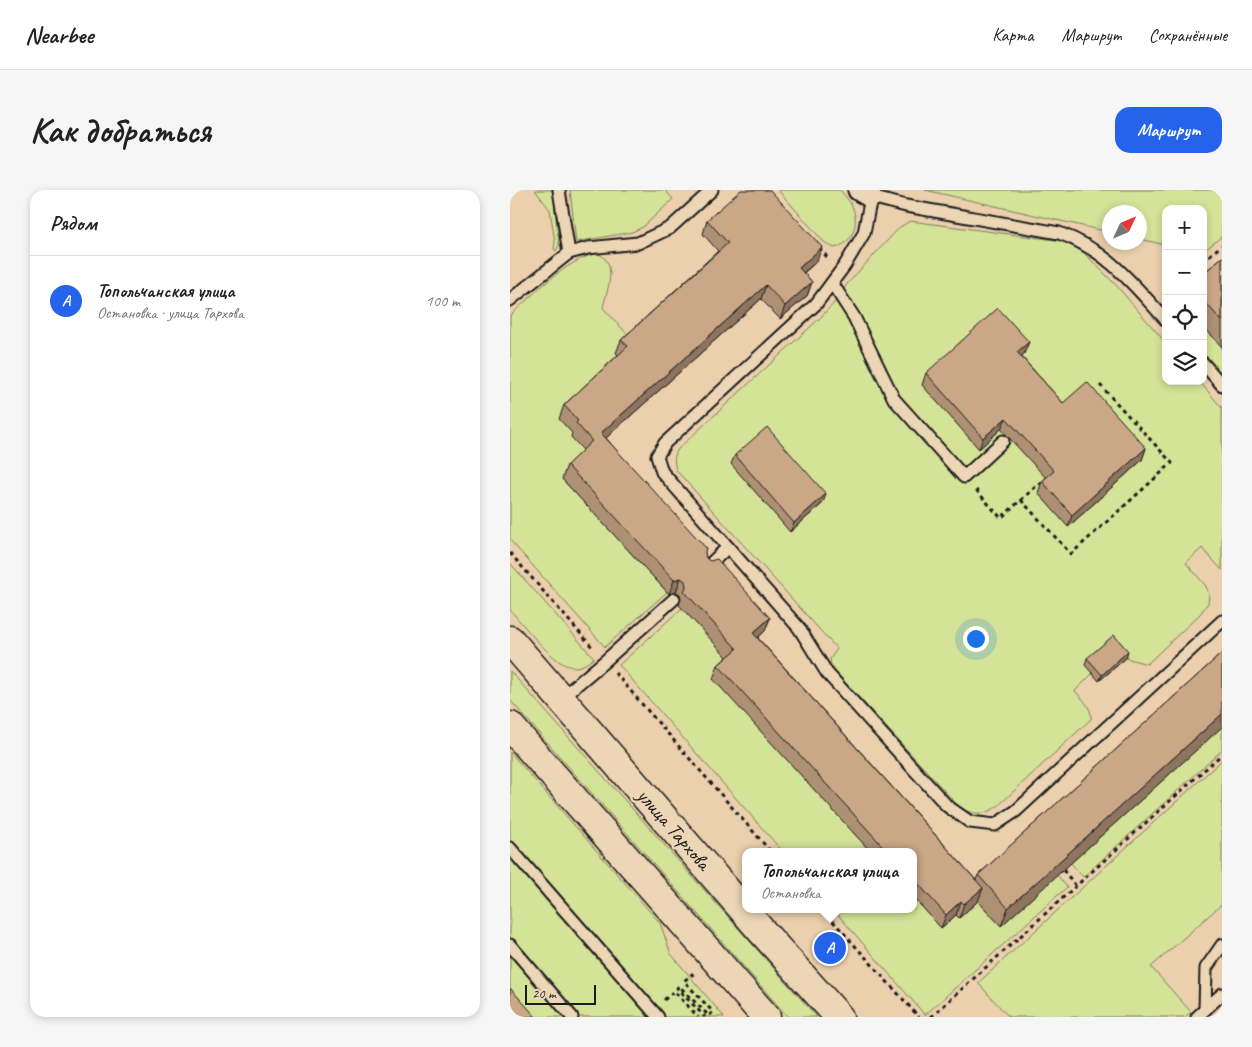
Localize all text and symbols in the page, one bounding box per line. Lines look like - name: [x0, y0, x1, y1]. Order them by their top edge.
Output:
- text: Nearbee: [25, 20, 93, 50]
- text: Карта: [992, 24, 1033, 46]
- text: Маршрут: [1061, 24, 1121, 46]
- text: Сохранённые: [1149, 24, 1227, 46]
- button: Маршрут: [1115, 107, 1222, 153]
- text: Как добраться: [30, 108, 211, 153]
- north arrow: [1102, 205, 1147, 250]
- map controls: [1162, 205, 1207, 385]
- button: +: [1162, 205, 1207, 250]
- text: Рядом: [50, 210, 97, 236]
- button: −: [1162, 250, 1207, 295]
- text: Топольчанская улица: [97, 279, 235, 303]
- text: A: [62, 291, 70, 311]
- text: 100 m: [426, 291, 460, 311]
- button: locate: [1162, 295, 1207, 340]
- text: Остановка · улица Тархова: [97, 303, 243, 323]
- button: layers: [1162, 340, 1207, 385]
- your location: [963, 626, 989, 652]
- street label: улица Тархова: [630, 781, 718, 877]
- popup: [742, 848, 917, 913]
- text: Топольчанская улица: [761, 859, 898, 883]
- text: Остановка: [761, 883, 821, 903]
- pin: A: [814, 929, 846, 967]
- scale bar: [525, 982, 596, 1005]
- text: 20 m: [532, 985, 556, 1002]

